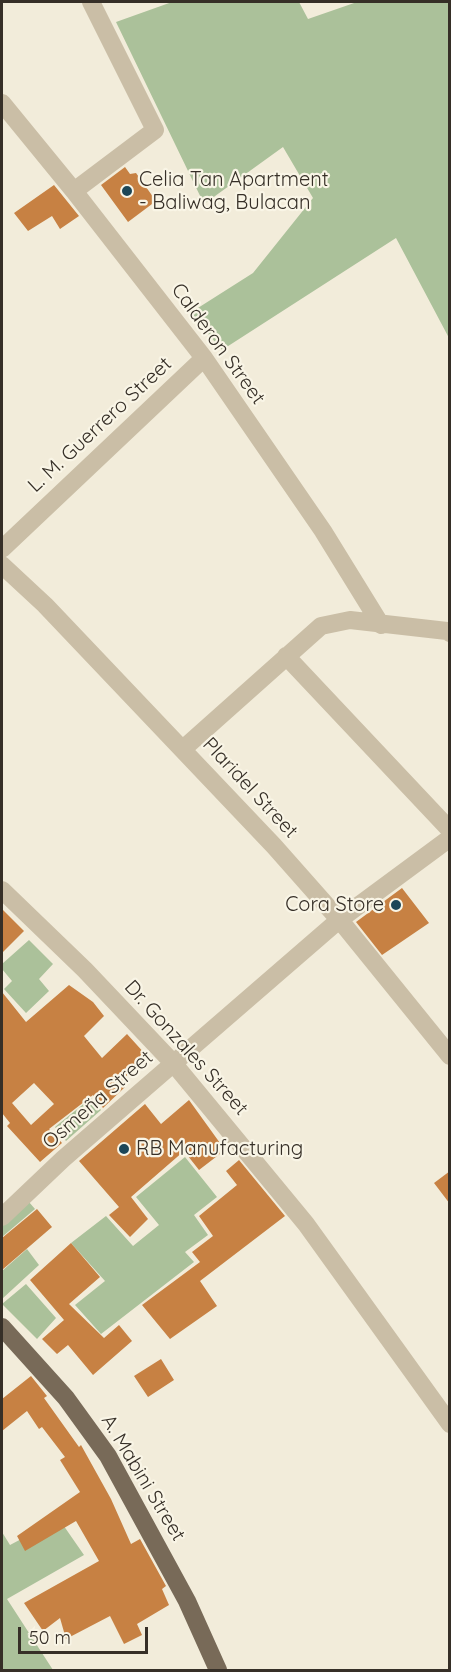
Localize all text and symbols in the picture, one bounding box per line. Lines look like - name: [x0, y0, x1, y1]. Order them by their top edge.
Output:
- place label: Celia Tan Apartment - Baliwag, Bulacan: [139, 168, 329, 215]
- marker: Celia Tan Apartment - Baliwag, Bulacan: [120, 184, 134, 198]
- street label: Calderon Street: [166, 279, 270, 409]
- street label: L. M. Guerrero Street: [23, 352, 177, 498]
- street label: Plaridel Street: [197, 733, 303, 843]
- place label: Cora Store: [285, 893, 384, 917]
- marker: Cora Store: [389, 898, 403, 912]
- street label: Dr. Gonzales Street: [119, 976, 253, 1120]
- street label: Osmeña Street: [38, 1046, 158, 1154]
- place label: RB Manufacturing: [136, 1137, 303, 1161]
- marker: RB Manufacturing: [117, 1142, 131, 1156]
- street label: A. Mabini Street: [96, 1411, 190, 1545]
- scale bar: [21, 1615, 152, 1653]
- text: 50 m: [29, 1626, 71, 1649]

